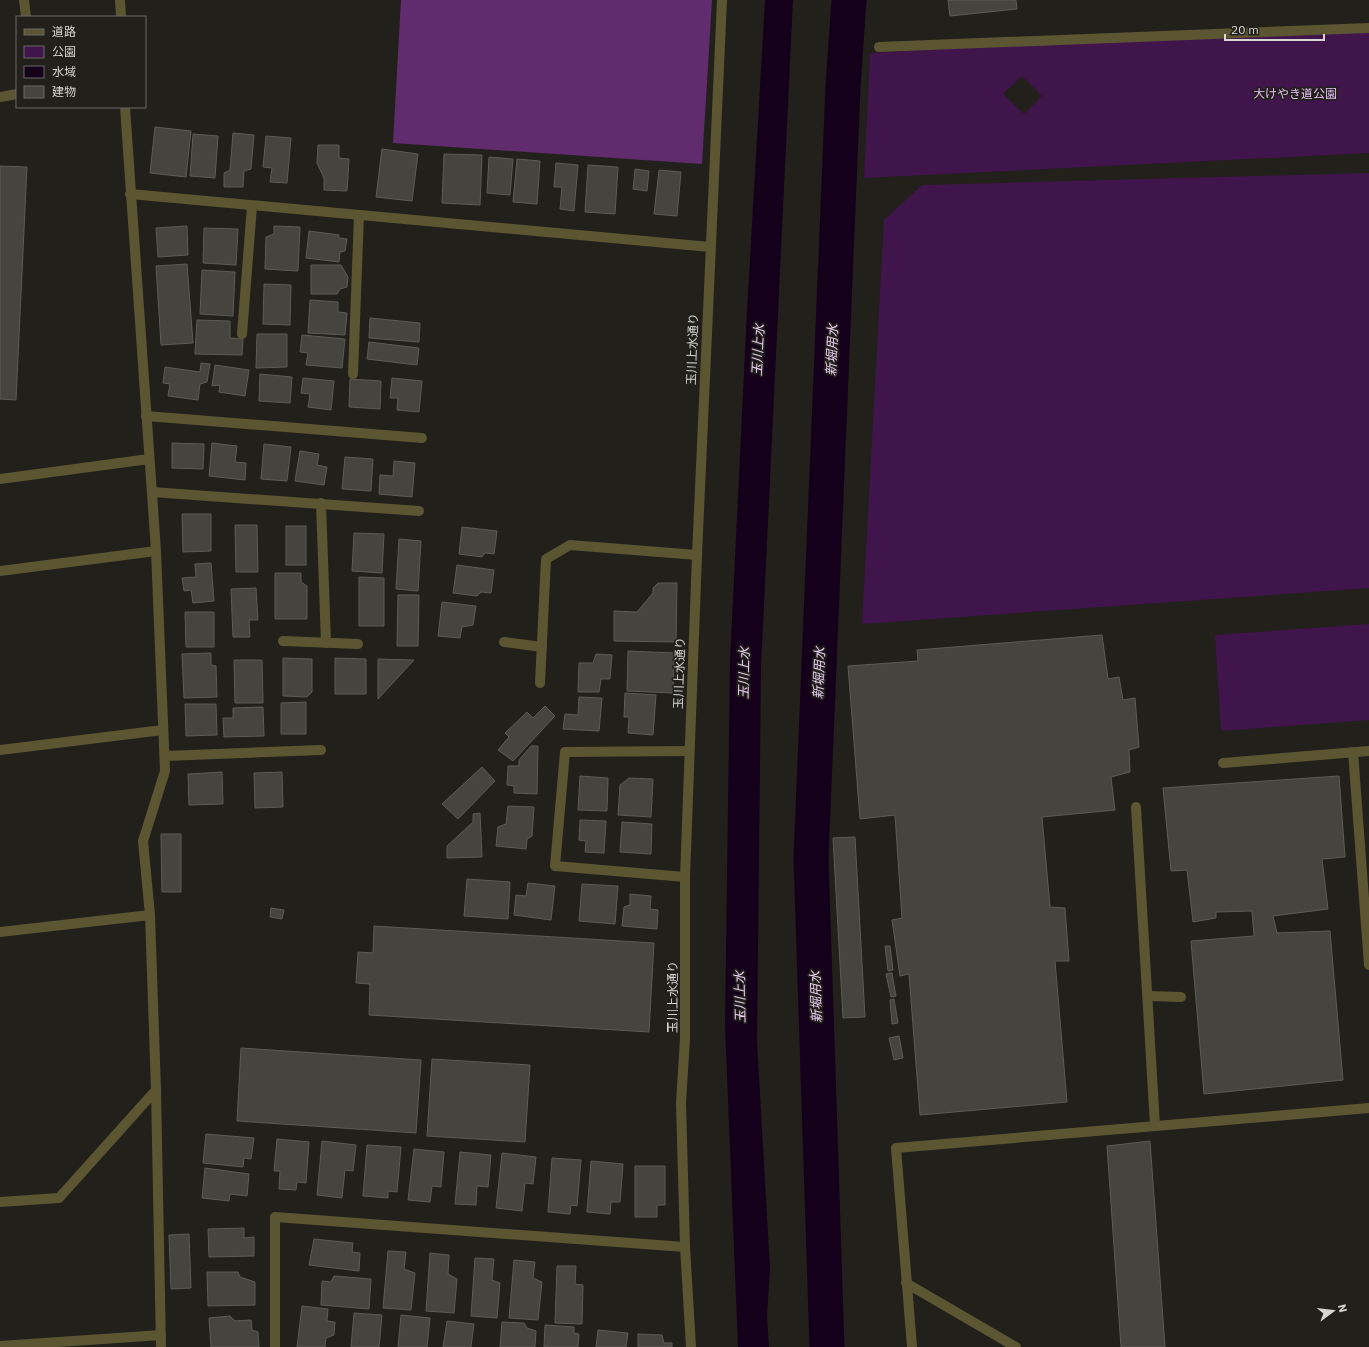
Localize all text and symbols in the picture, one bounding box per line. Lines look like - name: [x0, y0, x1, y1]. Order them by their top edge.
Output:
- legend: [16, 16, 146, 108]
- scale bar: [1225, 16, 1324, 42]
- text: 20 m: [1231, 22, 1259, 37]
- text: 道路: [52, 24, 76, 39]
- text: 公園: [52, 44, 76, 59]
- text: 水域: [52, 64, 76, 79]
- text: 建物: [52, 84, 76, 99]
- park label: 大けやき道公園: [1253, 86, 1337, 101]
- street label: 玉川上水通り: [683, 313, 701, 385]
- water label: 玉川上水: [748, 322, 768, 376]
- water label: 新堀用水: [823, 322, 841, 376]
- street label: 玉川上水通り: [670, 637, 688, 709]
- water label: 玉川上水: [735, 645, 753, 699]
- water label: 新堀用水: [810, 645, 828, 699]
- street label: 玉川上水通り: [665, 961, 680, 1033]
- water label: 玉川上水: [731, 969, 749, 1023]
- water label: 新堀用水: [807, 969, 825, 1023]
- north arrow: [1313, 1291, 1353, 1331]
- text: N: [1335, 1303, 1350, 1314]

